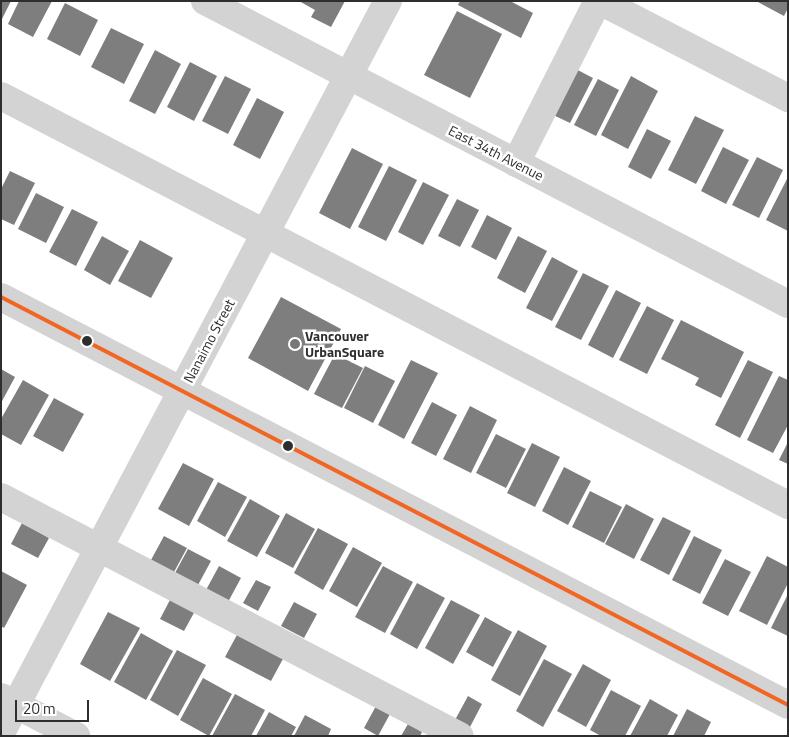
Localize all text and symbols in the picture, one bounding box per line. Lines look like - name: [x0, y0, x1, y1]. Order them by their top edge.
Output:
- street label: East 34th Avenue: [446, 122, 546, 184]
- street label: Nanaimo Street: [180, 296, 238, 386]
- place label: Vancouver UrbanSquare: [305, 328, 384, 361]
- unlabelled marker: [82, 336, 92, 346]
- marker: Vancouver UrbanSquare: [289, 338, 301, 350]
- unlabelled marker: [283, 441, 293, 451]
- scale bar: [18, 690, 91, 722]
- text: 20 m: [23, 697, 56, 720]

